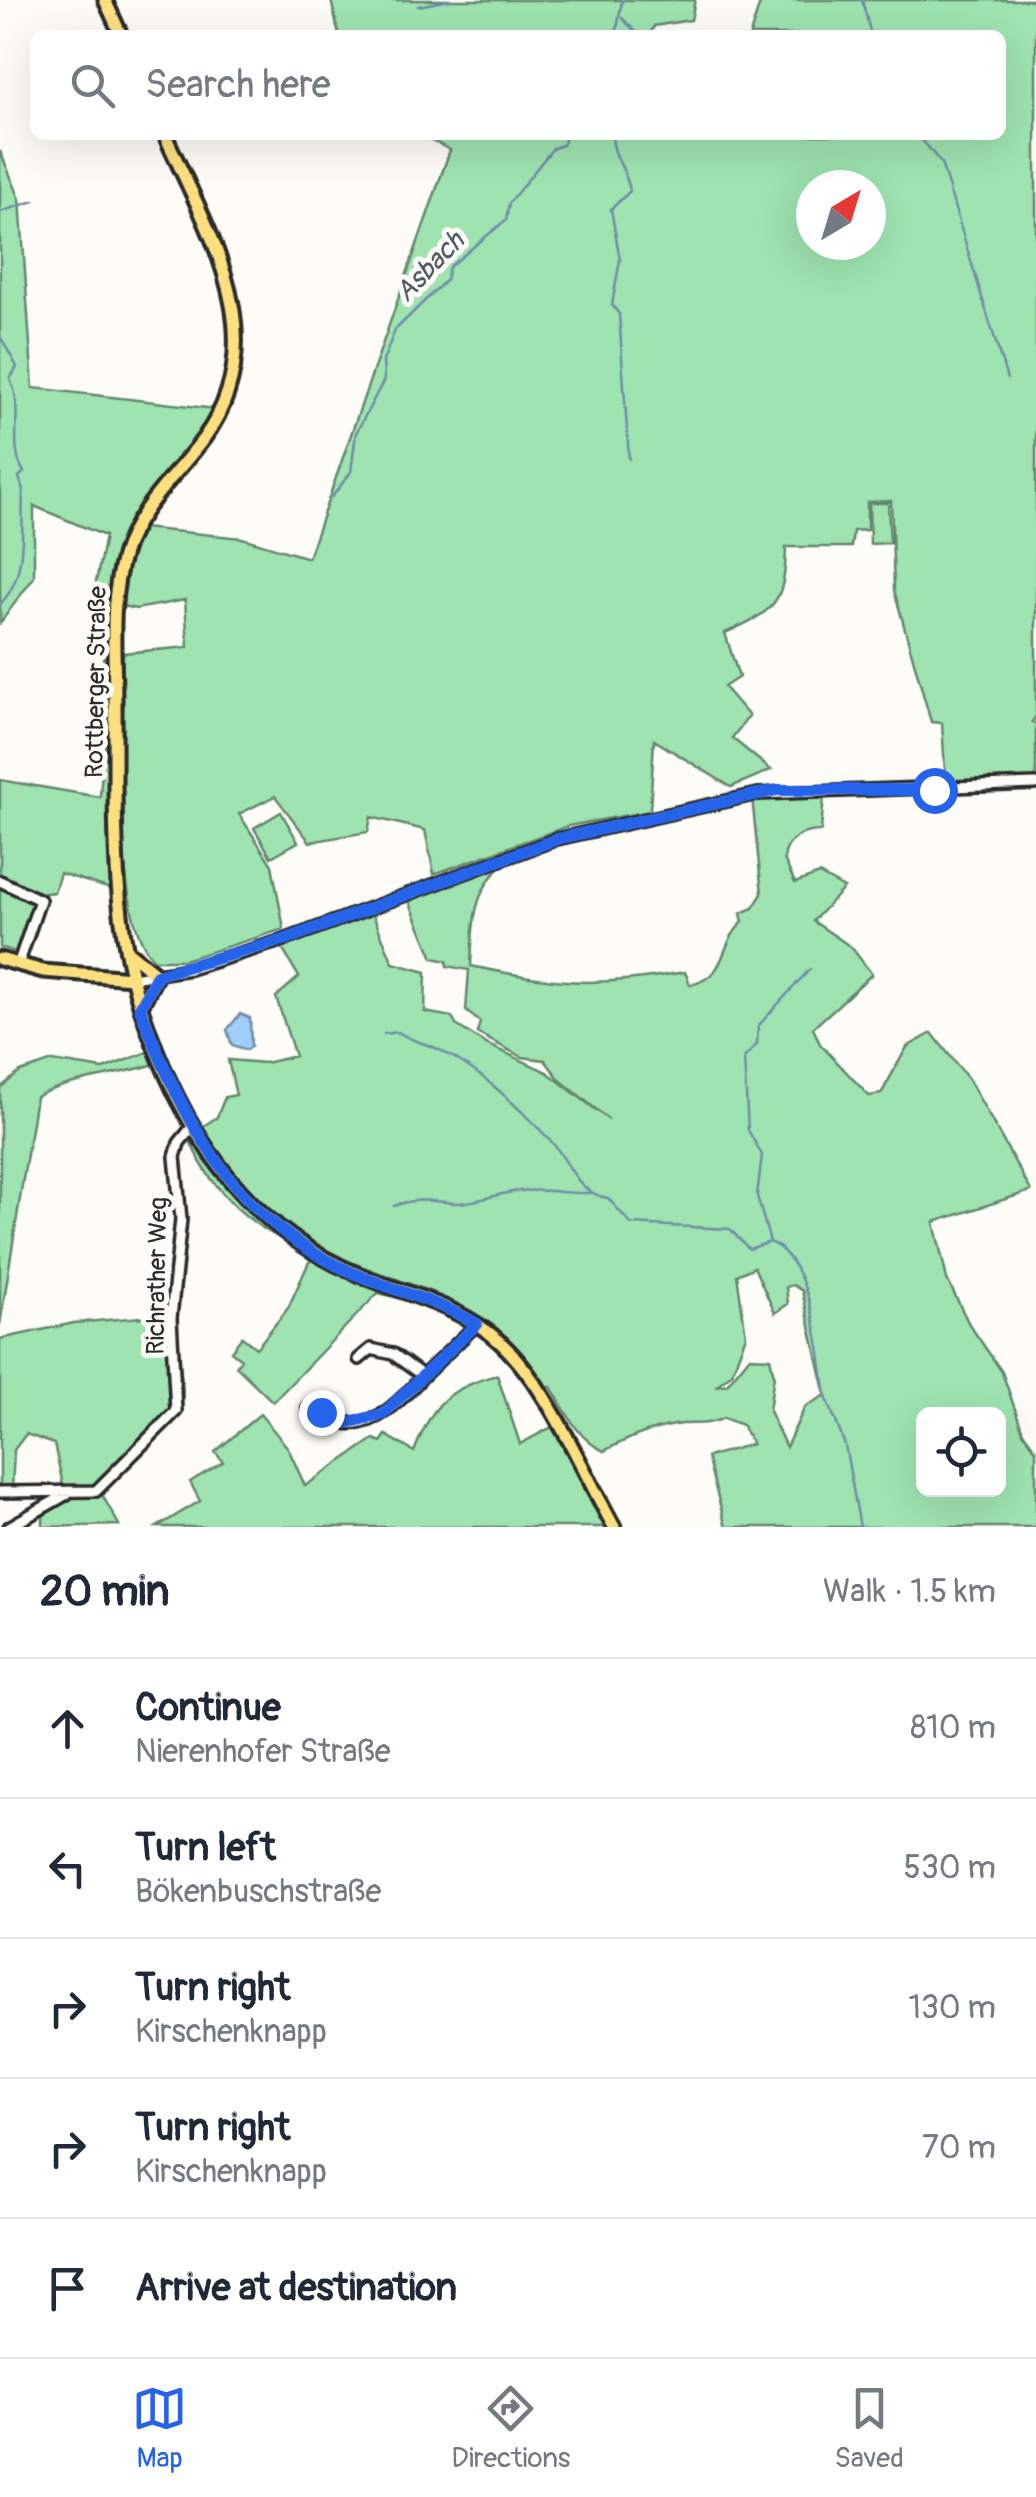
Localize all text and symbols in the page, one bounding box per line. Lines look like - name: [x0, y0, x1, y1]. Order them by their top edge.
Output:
- search box: [30, 30, 1006, 140]
- icon: search: [65, 58, 120, 113]
- text: Search here: [145, 61, 331, 109]
- north arrow: [796, 170, 886, 260]
- water label: Asbach: [388, 223, 473, 310]
- street label: Rottberger Straße: [79, 585, 114, 778]
- route start: [912, 768, 958, 814]
- street label: Richrather Weg: [141, 1197, 174, 1355]
- route end: [299, 1390, 345, 1436]
- map controls: [916, 1407, 1006, 1497]
- button: locate: [916, 1407, 1006, 1497]
- text: 20 min: [40, 1566, 169, 1618]
- text: Walk · 1.5 km: [823, 1572, 996, 1612]
- text: Continue: [135, 1684, 281, 1732]
- icon: ahead: [40, 1701, 95, 1756]
- text: 810 m: [910, 1708, 996, 1748]
- text: Nierenhofer Straße: [135, 1732, 391, 1772]
- text: Turn left: [135, 1824, 276, 1872]
- icon: left: [40, 1841, 95, 1896]
- text: 530 m: [904, 1848, 996, 1888]
- text: Bökenbuschstraße: [135, 1872, 381, 1912]
- text: Turn right: [135, 1964, 290, 2012]
- icon: right: [40, 1981, 95, 2036]
- text: 130 m: [908, 1988, 996, 2028]
- text: Kirschenknapp: [135, 2012, 327, 2052]
- text: Turn right: [135, 2104, 290, 2152]
- icon: right: [40, 2121, 95, 2176]
- text: 70 m: [922, 2128, 996, 2168]
- text: Kirschenknapp: [135, 2152, 327, 2192]
- icon: arrive: [40, 2261, 95, 2316]
- text: Arrive at destination: [135, 2264, 457, 2312]
- tab: Map: [132, 2381, 187, 2476]
- tab: Directions: [451, 2381, 570, 2476]
- tab: Saved: [834, 2381, 904, 2476]

